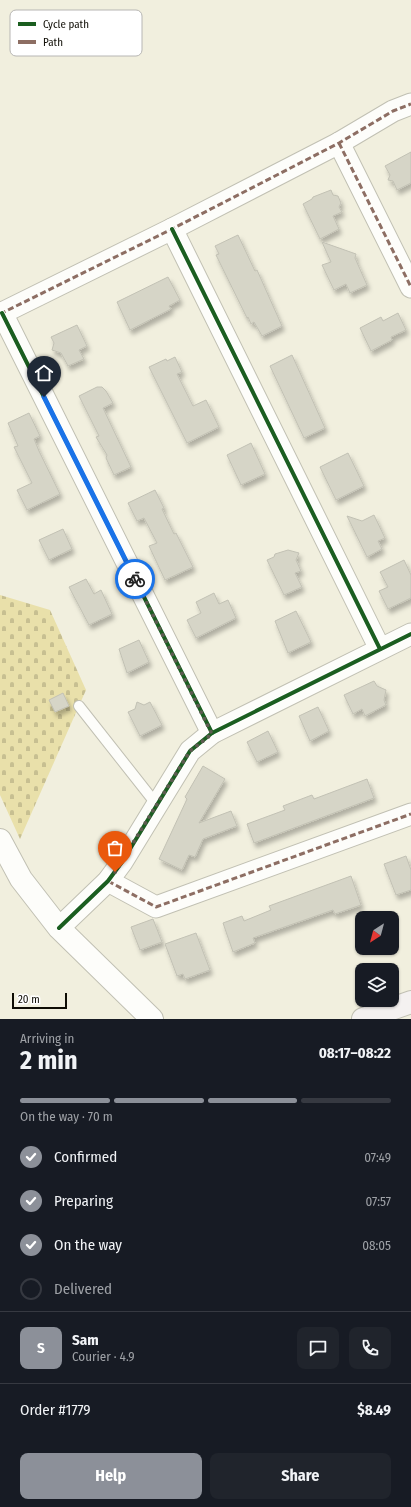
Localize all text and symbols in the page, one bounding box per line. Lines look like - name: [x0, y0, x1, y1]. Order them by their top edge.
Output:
- legend: [10, 10, 142, 56]
- text: Cycle path: [43, 18, 89, 31]
- text: Path: [43, 36, 63, 49]
- pin: [27, 356, 61, 397]
- icon: home: [33, 362, 55, 384]
- courier: [115, 559, 155, 599]
- icon: bike: [124, 568, 146, 590]
- pin: [98, 831, 132, 872]
- icon: bag: [104, 837, 126, 859]
- north arrow: [355, 911, 399, 955]
- map controls: [355, 911, 399, 1007]
- button: layers: [355, 963, 399, 1007]
- scale bar: [12, 991, 67, 1010]
- text: 20 m: [18, 993, 40, 1006]
- text: Arriving in: [20, 1031, 74, 1046]
- text: 08:17–08:22: [319, 1044, 391, 1062]
- text: 2 min: [20, 1045, 78, 1076]
- text: On the way · 70 m: [20, 1109, 113, 1124]
- icon: check: [20, 1146, 42, 1168]
- text: Confirmed: [54, 1148, 117, 1166]
- text: 07:49: [364, 1150, 391, 1165]
- icon: check: [20, 1190, 42, 1212]
- text: Preparing: [54, 1192, 113, 1210]
- text: 07:57: [365, 1194, 391, 1209]
- icon: check: [20, 1234, 42, 1256]
- text: On the way: [54, 1236, 122, 1254]
- text: 08:05: [362, 1238, 391, 1253]
- text: Delivered: [54, 1280, 112, 1298]
- button: chat: [297, 1327, 339, 1369]
- button: phone: [349, 1327, 391, 1369]
- text: Sam: [72, 1331, 99, 1349]
- text: S: [37, 1339, 45, 1357]
- text: Courier · 4.9: [72, 1349, 135, 1364]
- text: Order #1779: [20, 1401, 91, 1419]
- text: $8.49: [357, 1401, 391, 1419]
- button: Help: [20, 1453, 202, 1499]
- button: Share: [210, 1453, 391, 1499]

